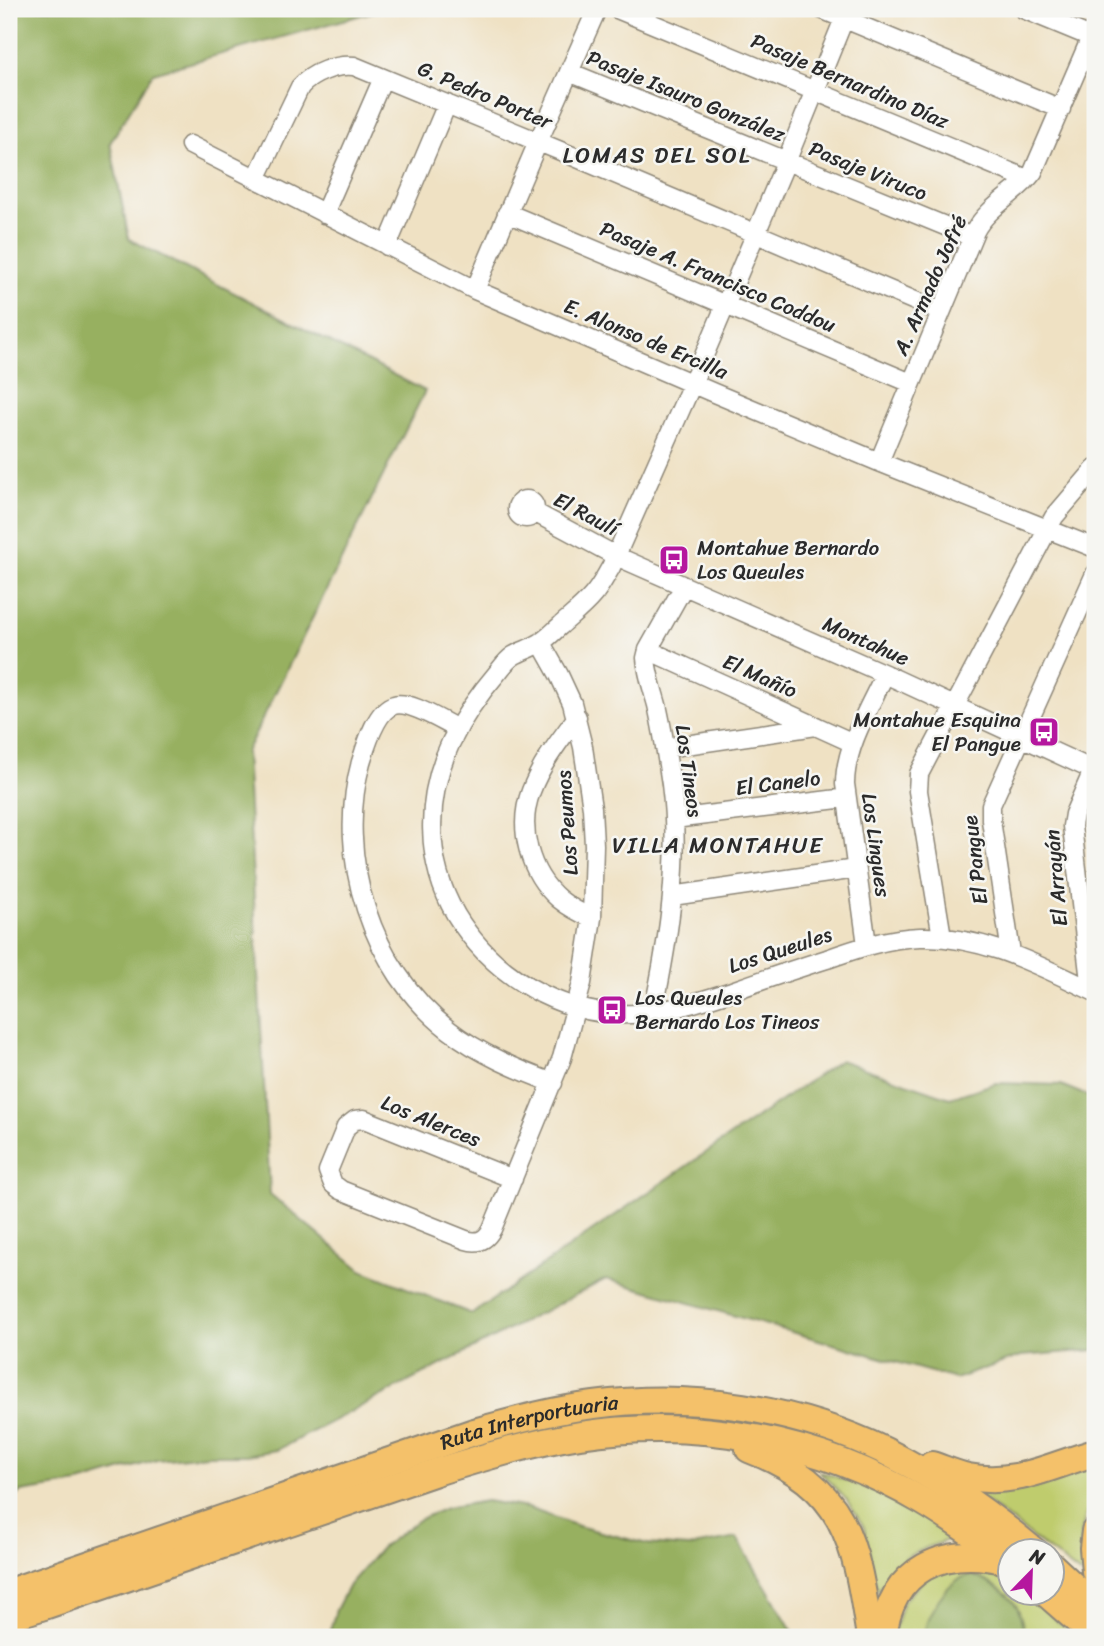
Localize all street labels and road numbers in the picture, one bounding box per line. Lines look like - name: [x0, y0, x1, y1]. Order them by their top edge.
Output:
- street label: Pasaje Bernardino Díaz: [745, 22, 956, 140]
- street label: Pasaje Isauro González: [581, 39, 792, 154]
- street label: G. Pedro Porter: [412, 49, 560, 141]
- street label: Pasaje Viruco: [803, 130, 933, 212]
- street label: A. Armado Jofré: [882, 208, 978, 362]
- street label: Pasaje A. Francisco Coddou: [594, 210, 842, 344]
- street label: E. Alonso de Ercilla: [558, 287, 735, 391]
- street label: El Raulí: [546, 481, 628, 548]
- street label: Montahue: [816, 605, 916, 677]
- street label: El Mañío: [716, 643, 804, 709]
- street label: Los Tineos: [664, 722, 714, 820]
- street label: El Canelo: [733, 759, 823, 807]
- street label: Los Peumos: [544, 769, 590, 877]
- street label: Los Lingues: [850, 791, 902, 900]
- street label: El Pangue: [951, 813, 999, 907]
- street label: El Arrayán: [1033, 828, 1079, 928]
- street label: Los Queules: [723, 915, 837, 985]
- street label: Los Alerces: [375, 1084, 487, 1158]
- street label: Ruta Interportuaria: [435, 1383, 620, 1461]

